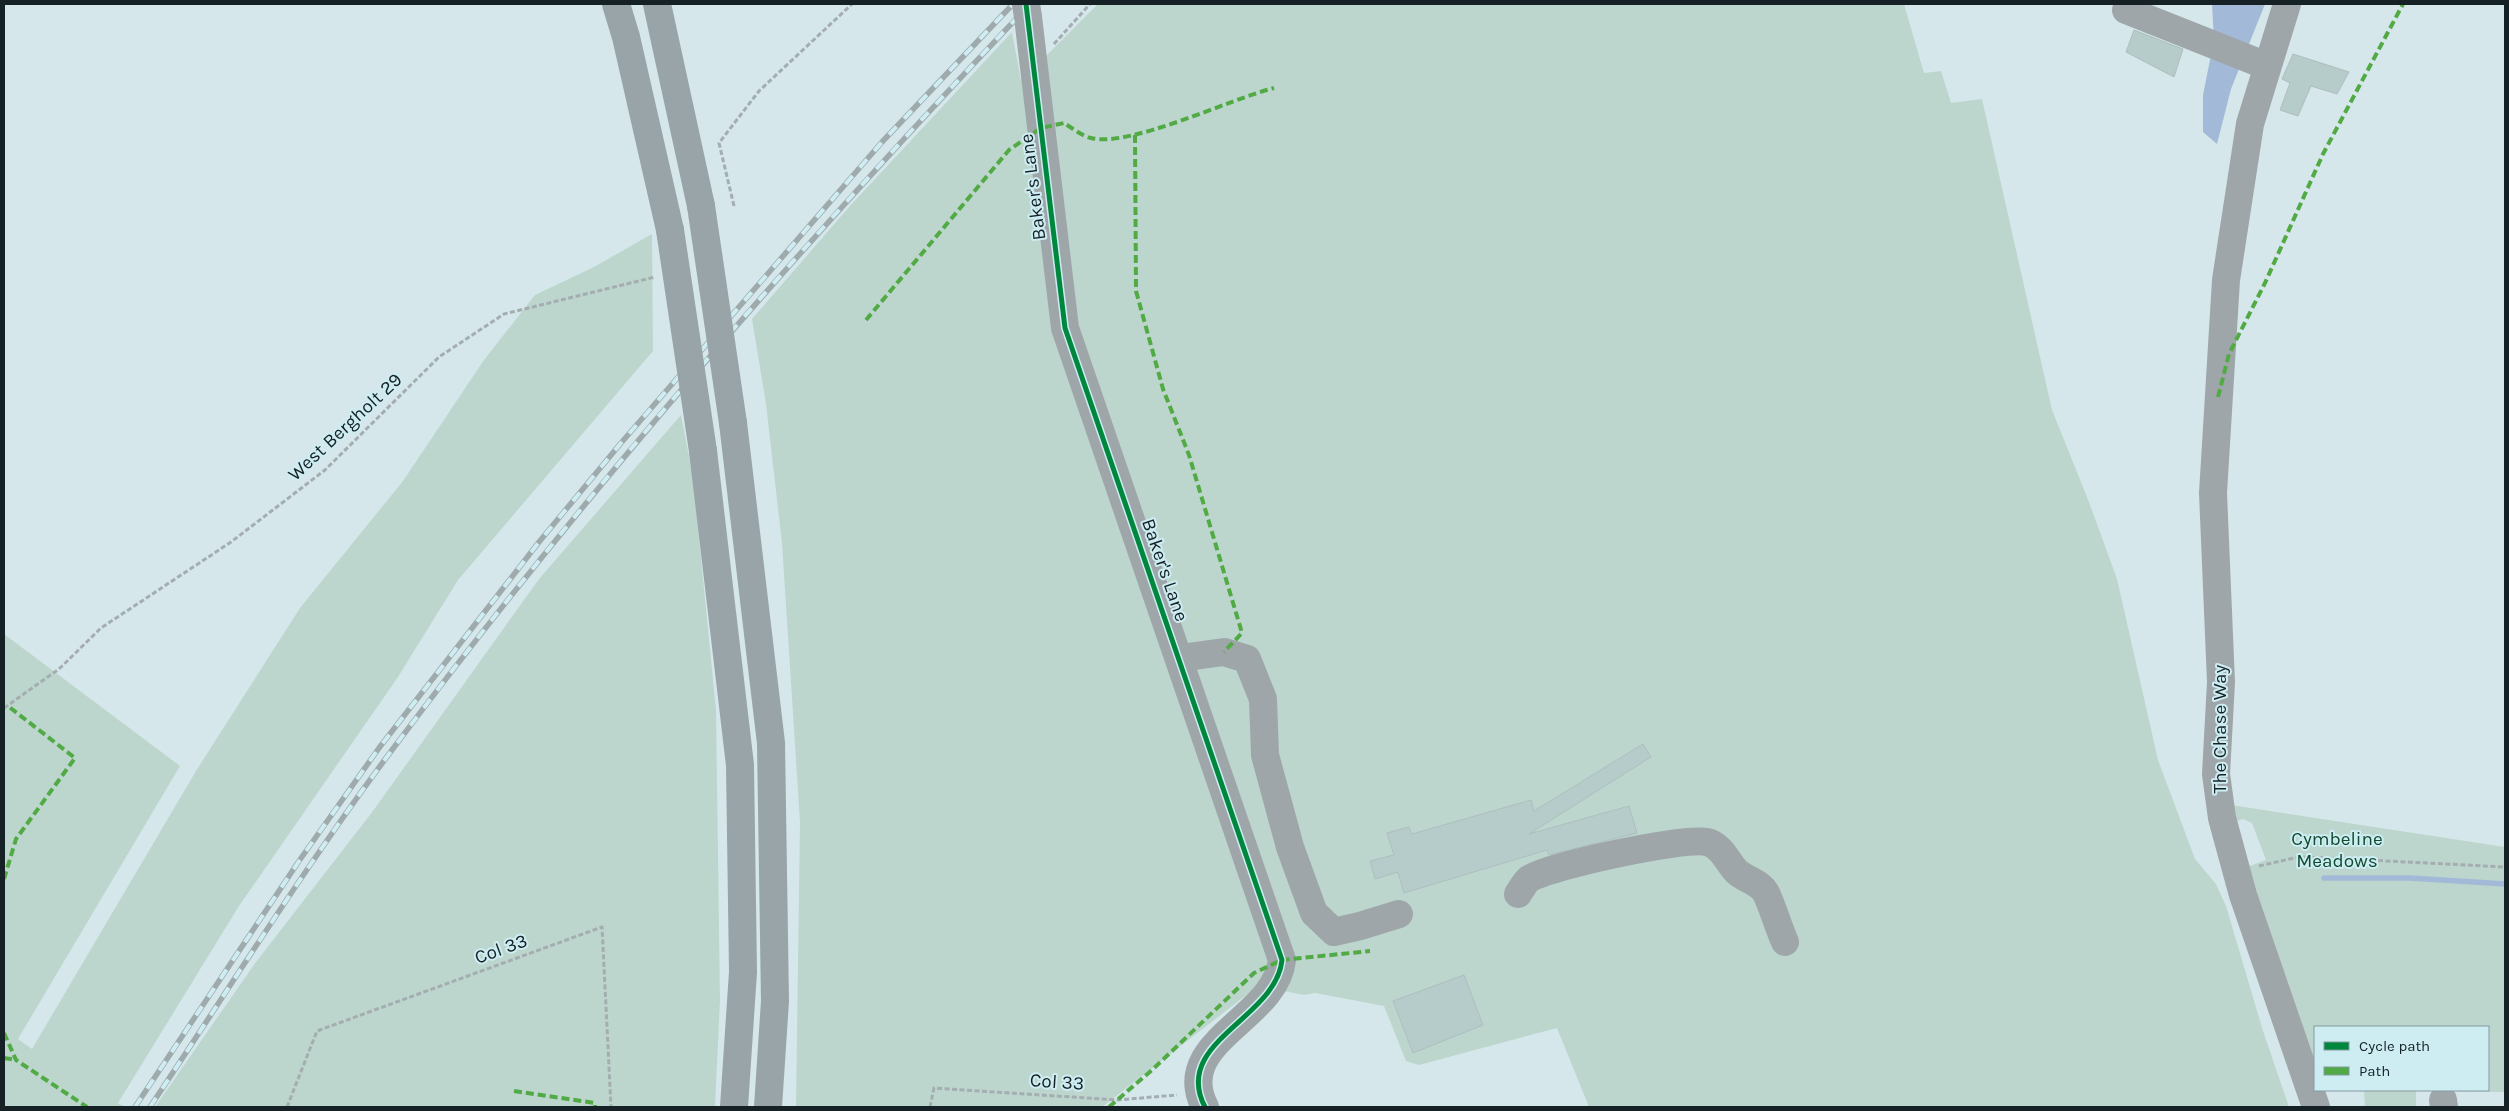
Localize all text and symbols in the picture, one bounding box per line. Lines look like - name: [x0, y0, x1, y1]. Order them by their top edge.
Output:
- street label: Baker's Lane: [1016, 132, 1050, 242]
- street label: West Bergholt 29: [284, 369, 406, 485]
- street label: Baker's Lane: [1137, 516, 1193, 624]
- street label: The Chase Way: [2209, 664, 2231, 793]
- park label: Cymbeline Meadows: [2291, 828, 2383, 872]
- street label: Col 33: [472, 929, 530, 969]
- legend: [2314, 1026, 2489, 1091]
- text: Cycle path: [2359, 1037, 2430, 1055]
- text: Path: [2359, 1062, 2390, 1080]
- street label: Col 33: [1029, 1069, 1085, 1095]

